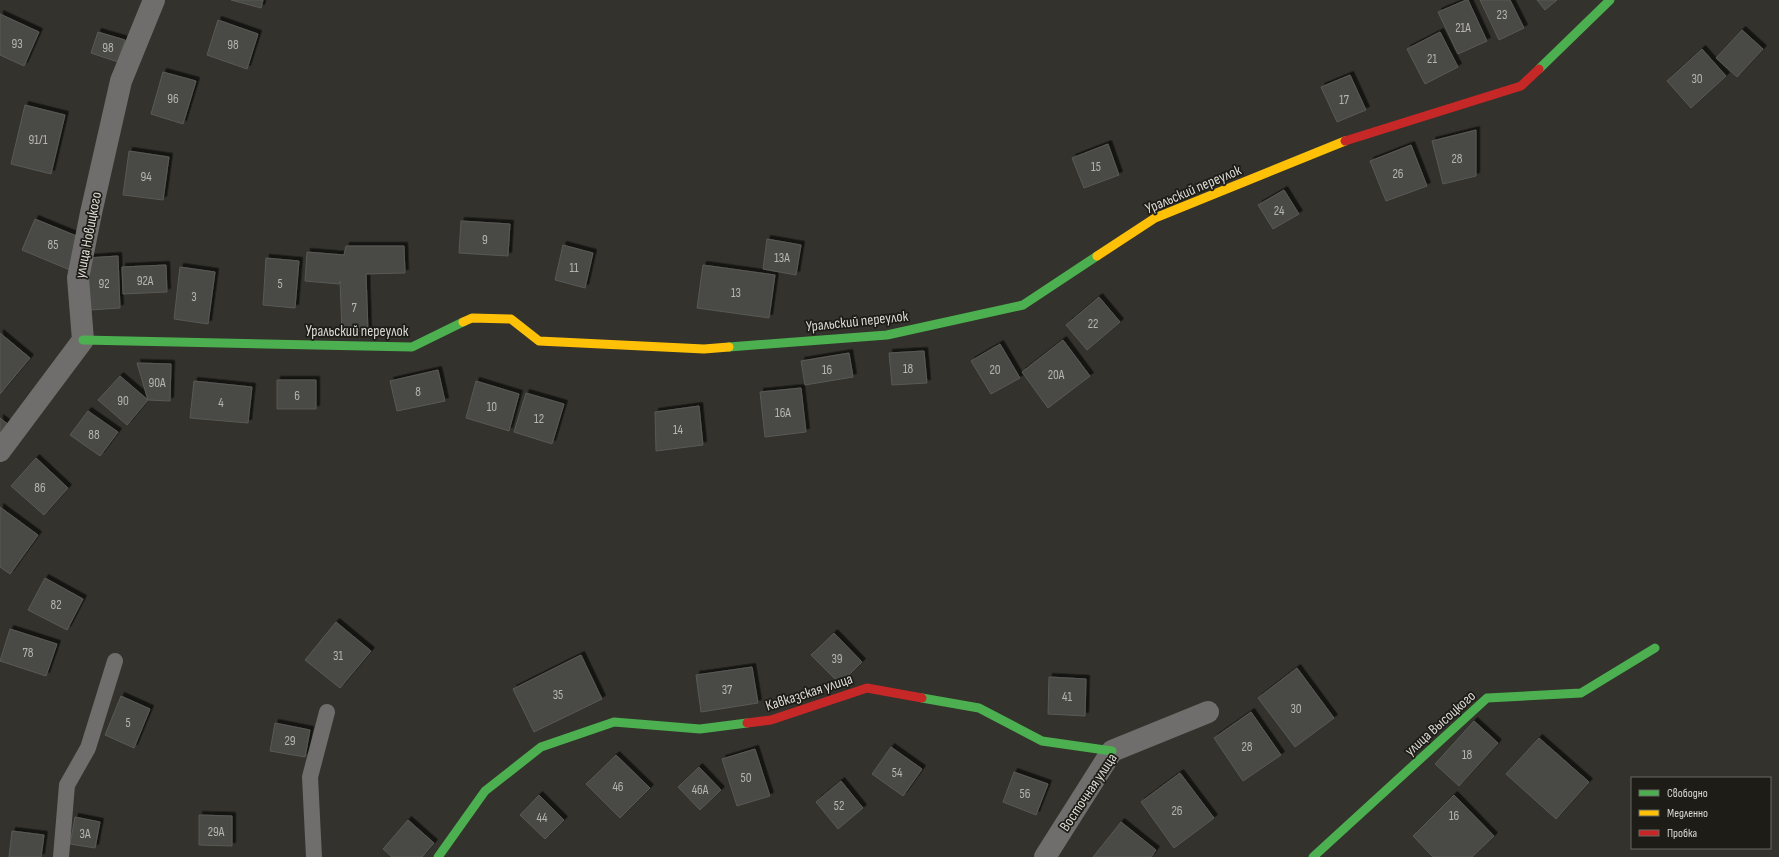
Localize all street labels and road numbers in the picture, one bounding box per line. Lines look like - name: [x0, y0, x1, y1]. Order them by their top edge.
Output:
- street label: Уральский переулок: [1142, 161, 1244, 218]
- street label: улица Новицкого: [71, 190, 106, 280]
- street label: Уральский переулок: [805, 307, 909, 336]
- street label: Уральский переулок: [306, 322, 409, 341]
- street label: Кавказская улица: [763, 669, 855, 715]
- street label: улица Высоцкого: [1401, 687, 1480, 760]
- street label: Восточная улица: [1055, 749, 1122, 835]

